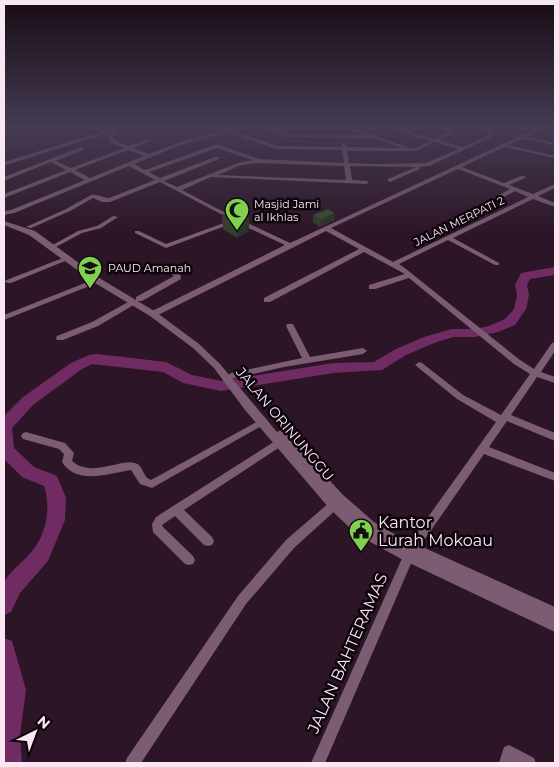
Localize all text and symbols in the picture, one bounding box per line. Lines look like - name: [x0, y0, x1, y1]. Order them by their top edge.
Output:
- street label: JALAN MERPATI 2: [411, 193, 507, 249]
- mosque icon: Masjid Jami al Ikhlas: [224, 197, 250, 231]
- place label: Masjid Jami al Ikhlas: [254, 197, 319, 224]
- school or university icon: PAUD Amanah: [77, 255, 103, 289]
- place label: PAUD Amanah: [108, 261, 191, 275]
- street label: JALAN ORINUNGGU: [232, 363, 338, 485]
- place label: Kantor Lurah Mokoau: [378, 513, 493, 550]
- public building icon: Kantor Lurah Mokoau: [348, 518, 374, 552]
- street label: JALAN BAHTERAMAS: [303, 570, 391, 737]
- north arrow: [10, 707, 60, 757]
- text: N: [33, 712, 54, 733]

